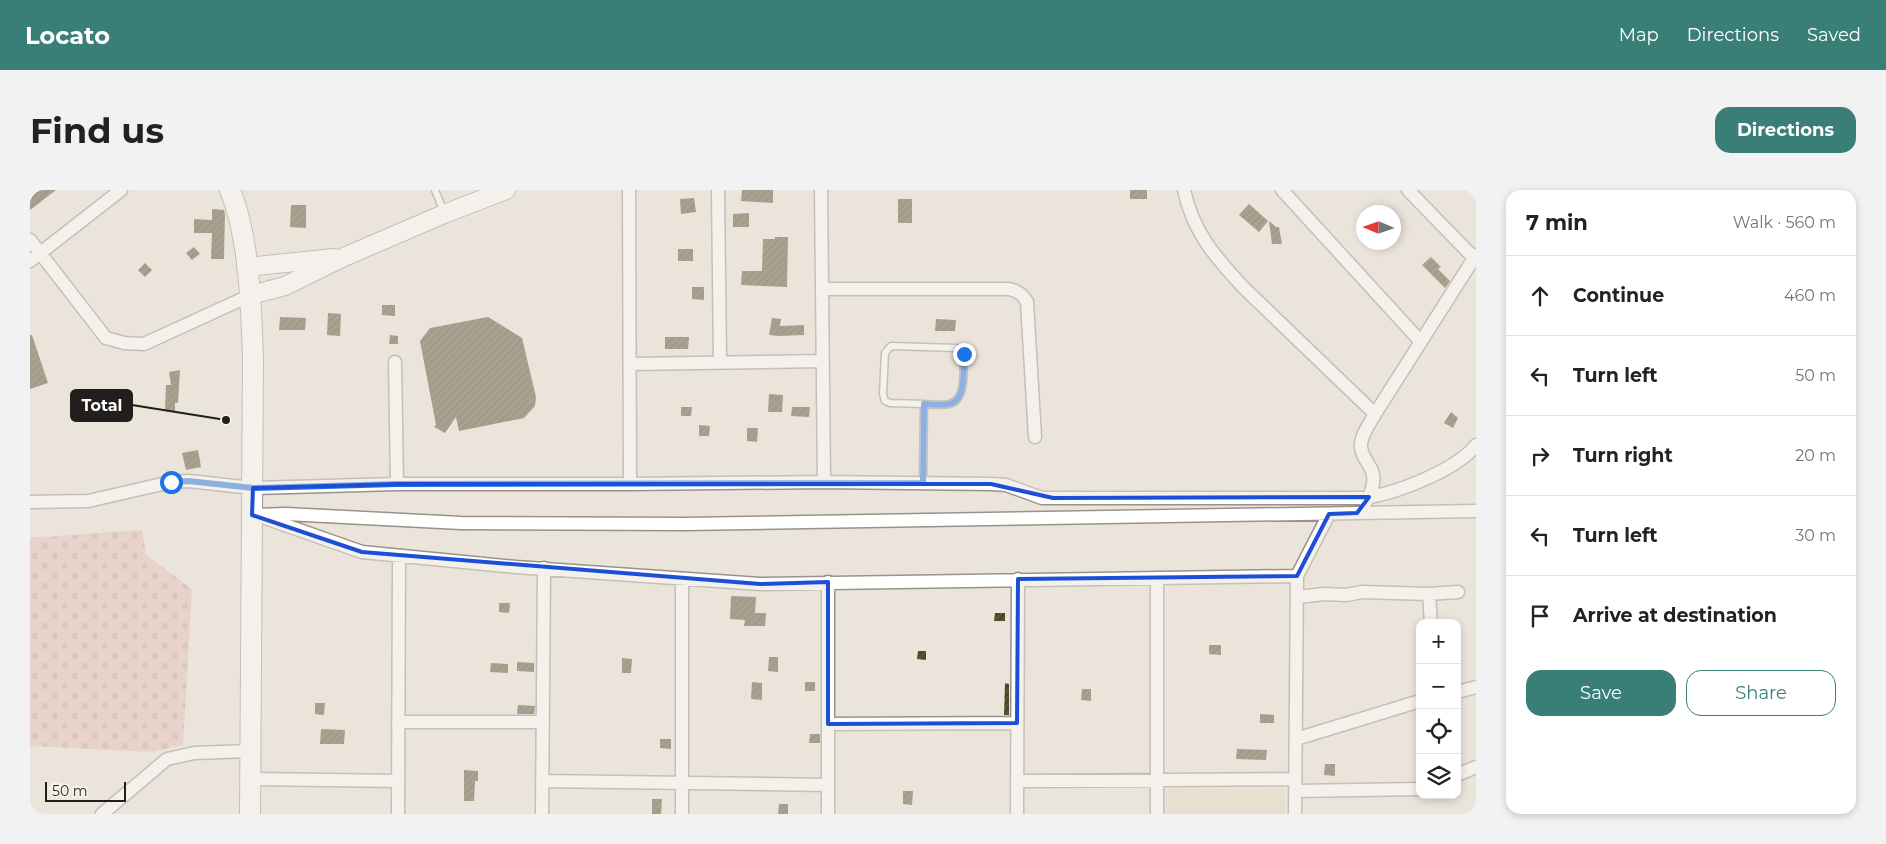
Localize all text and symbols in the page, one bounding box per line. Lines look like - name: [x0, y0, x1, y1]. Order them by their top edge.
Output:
- text: Locato: [25, 21, 110, 50]
- text: Map: [1619, 24, 1659, 46]
- text: Directions: [1687, 24, 1779, 46]
- text: Saved: [1807, 24, 1861, 46]
- button: Directions: [1715, 107, 1856, 153]
- text: Find us: [30, 109, 164, 152]
- north arrow: [1356, 205, 1401, 250]
- text: 7 min: [1526, 210, 1588, 235]
- text: Walk · 560 m: [1733, 213, 1836, 232]
- icon: ahead: [1526, 282, 1554, 310]
- text: Continue: [1573, 284, 1664, 307]
- text: 460 m: [1784, 286, 1836, 305]
- route end: [953, 343, 976, 366]
- icon: left: [1526, 362, 1554, 390]
- text: Turn left: [1573, 364, 1658, 387]
- text: 50 m: [1795, 366, 1836, 385]
- callout: Total: [71, 390, 132, 421]
- text: Total: [82, 396, 122, 415]
- icon: right: [1526, 442, 1554, 470]
- text: Turn right: [1573, 444, 1673, 467]
- text: 20 m: [1795, 446, 1836, 465]
- route start: [160, 471, 183, 494]
- icon: left: [1526, 522, 1554, 550]
- text: Turn left: [1573, 524, 1658, 547]
- text: 30 m: [1795, 526, 1836, 545]
- icon: arrive: [1526, 602, 1554, 630]
- text: Arrive at destination: [1573, 604, 1777, 627]
- map controls: [1416, 619, 1461, 799]
- button: +: [1416, 619, 1461, 664]
- button: −: [1416, 664, 1461, 709]
- button: Save: [1526, 670, 1676, 716]
- button: Share: [1686, 670, 1836, 716]
- button: locate: [1416, 709, 1461, 754]
- button: layers: [1416, 754, 1461, 799]
- scale bar: [45, 779, 126, 802]
- text: 50 m: [52, 782, 88, 800]

